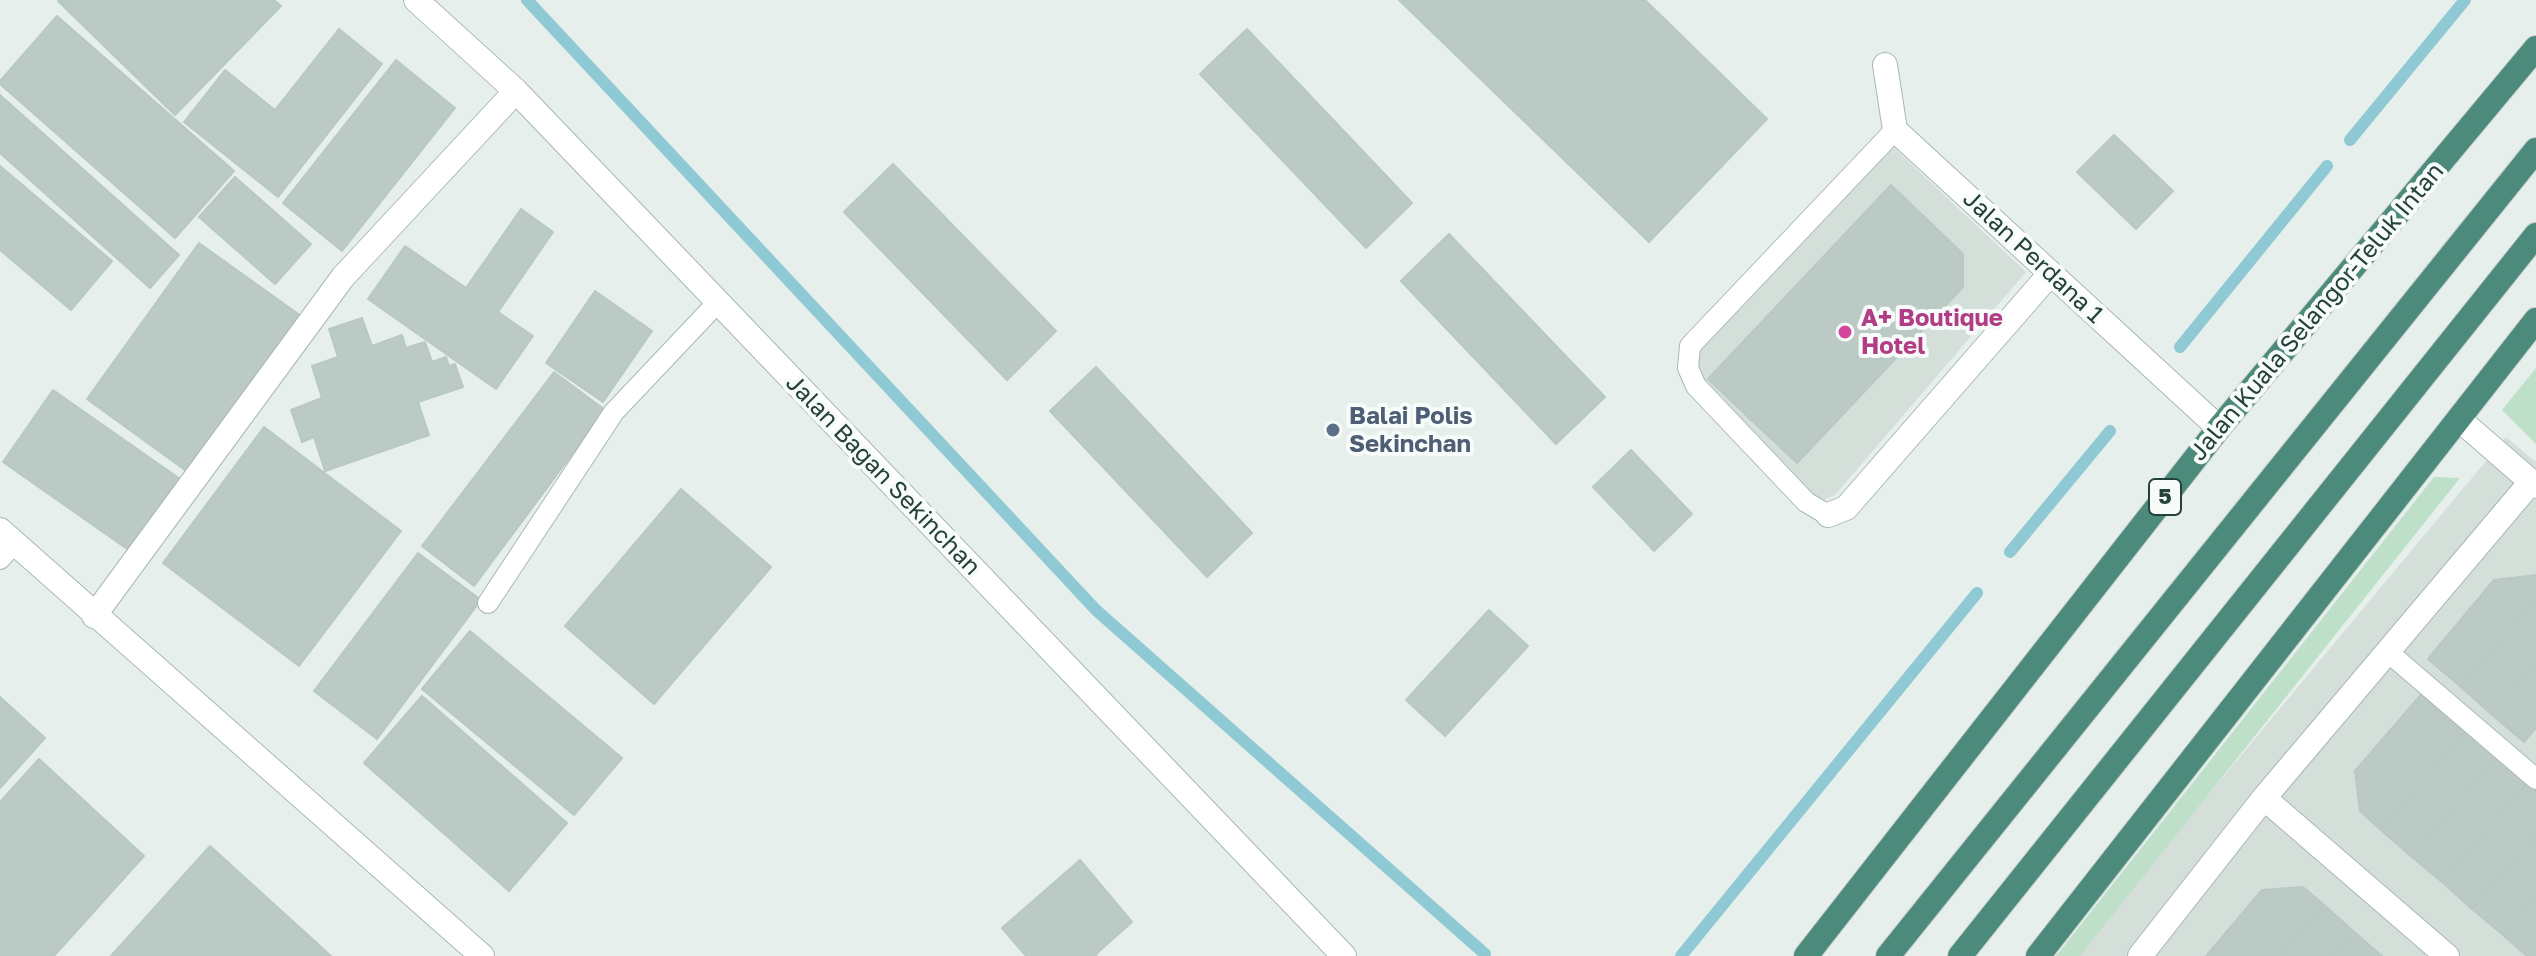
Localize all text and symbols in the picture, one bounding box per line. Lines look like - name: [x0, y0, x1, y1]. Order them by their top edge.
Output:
- street label: Jalan Kuala Selangor-Teluk Intan: [2184, 157, 2450, 467]
- street label: Jalan Perdana 1: [1957, 185, 2109, 329]
- place label: A+ Boutique Hotel: [1861, 304, 2003, 360]
- marker: A+ Boutique Hotel: [1836, 323, 1854, 341]
- street label: Jalan Bagan Sekinchan: [780, 369, 986, 581]
- place label: Balai Polis Sekinchan: [1349, 402, 1473, 458]
- marker: Balai Polis Sekinchan: [1324, 421, 1342, 439]
- road number: 5: [2149, 479, 2181, 515]

